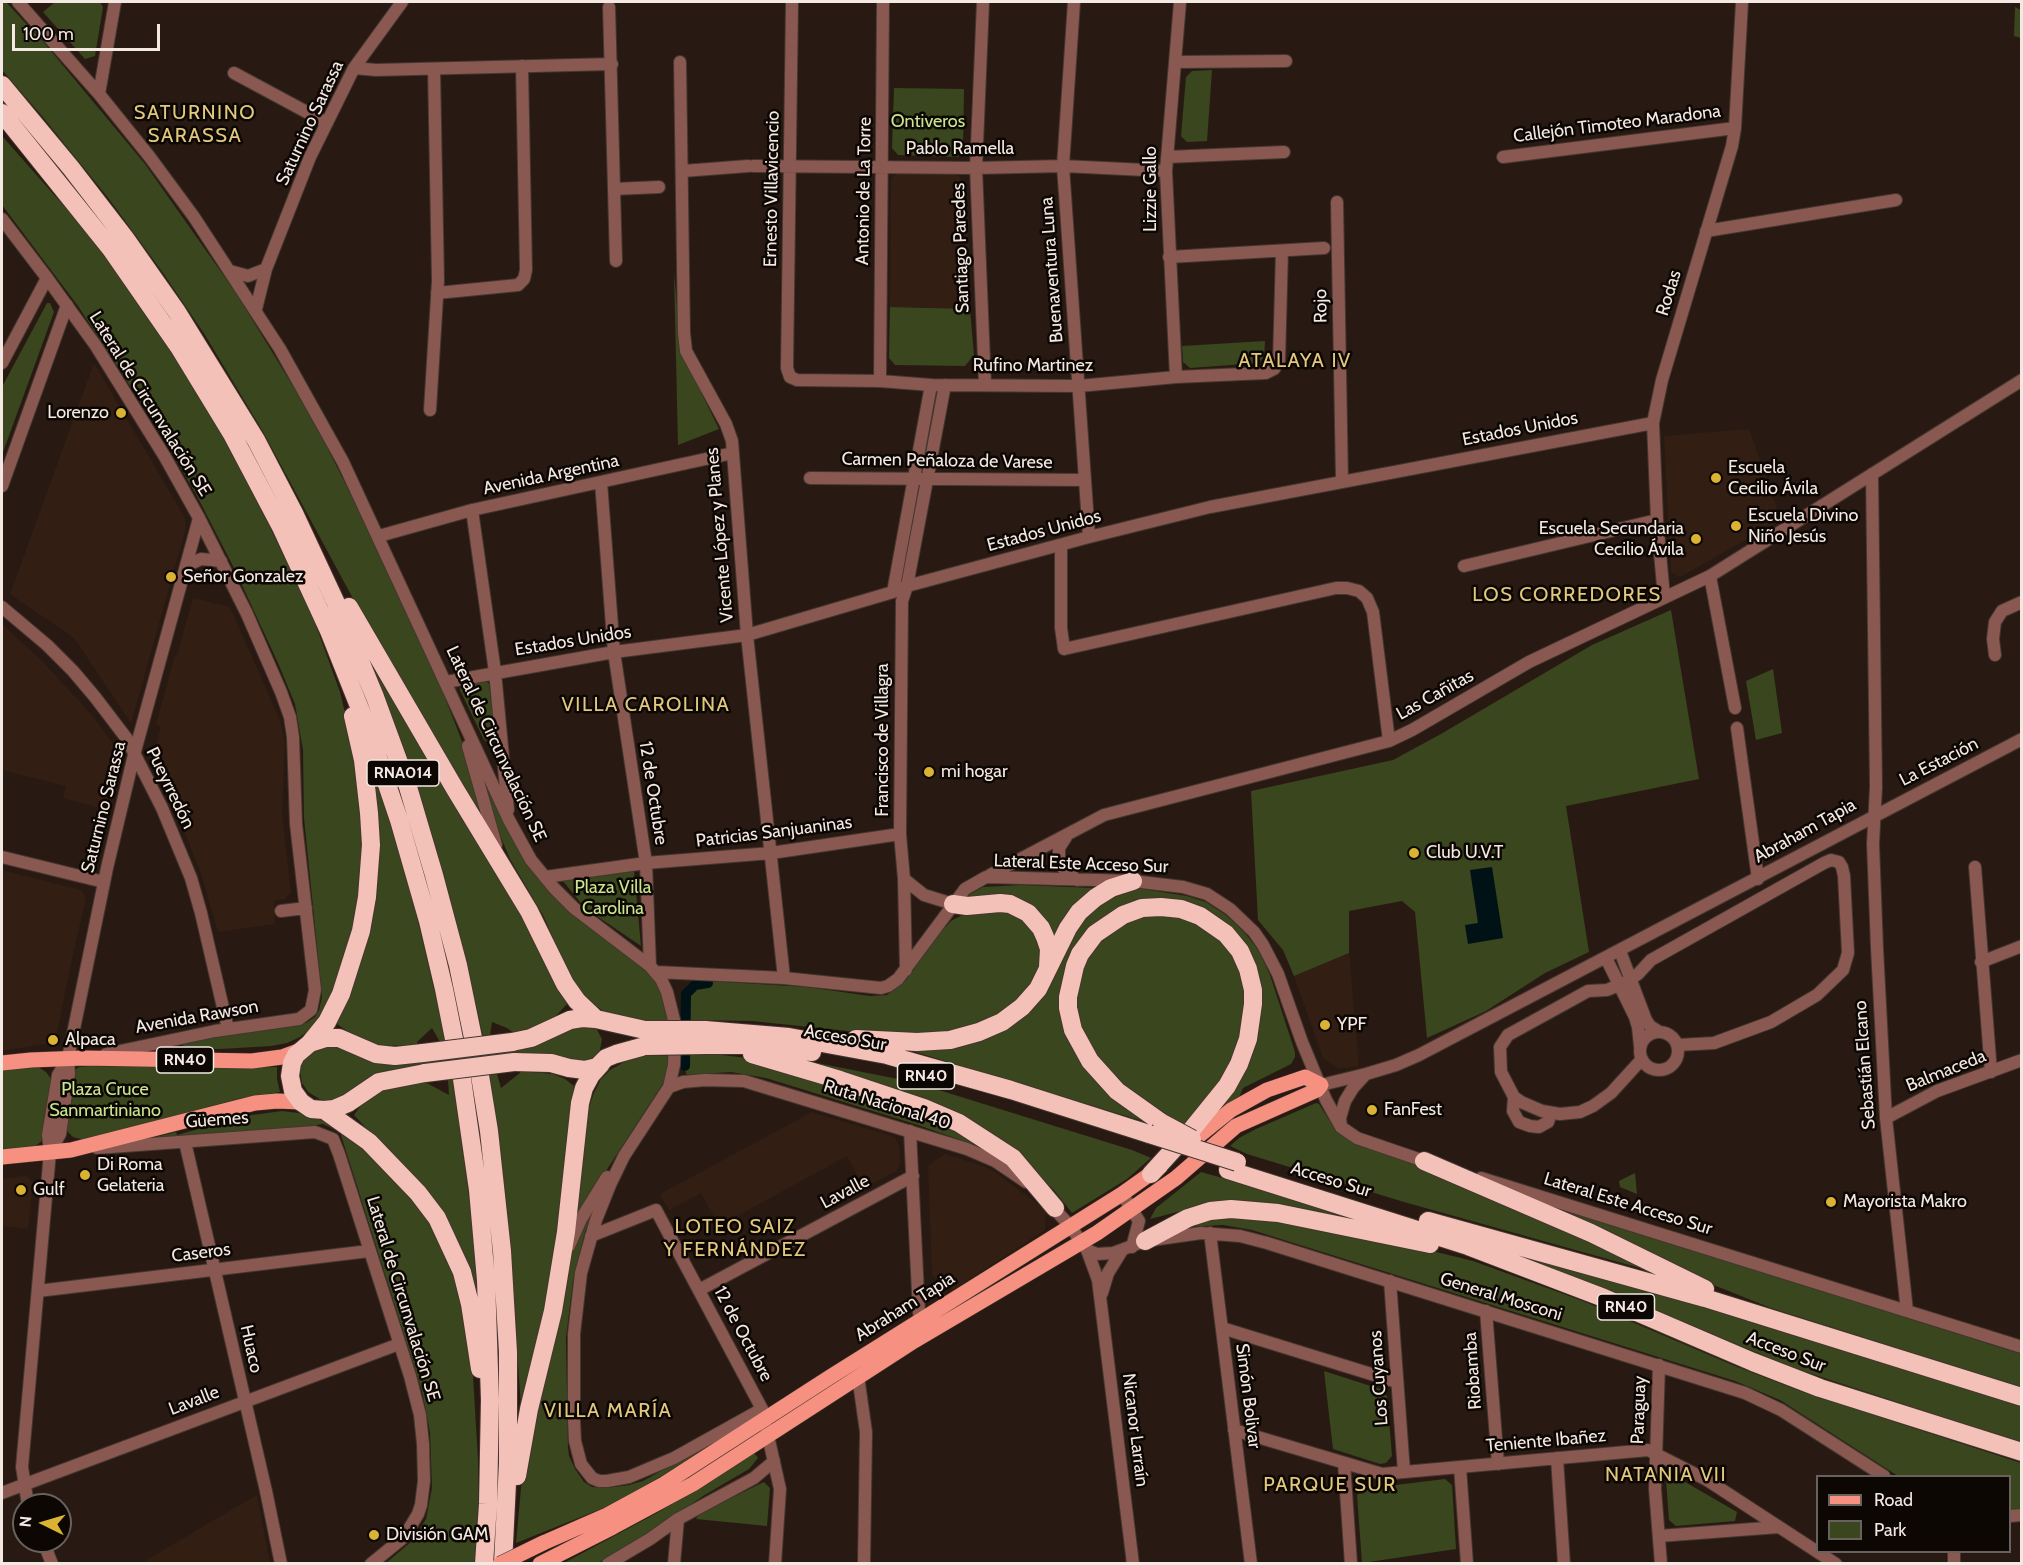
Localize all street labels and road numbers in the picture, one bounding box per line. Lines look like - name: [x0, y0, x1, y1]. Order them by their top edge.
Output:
- street label: Saturnino Sarassa: [272, 57, 348, 189]
- street label: Callejón Timoteo Maradona: [1512, 101, 1722, 147]
- street label: Ernesto Villavicencio: [760, 111, 784, 267]
- street label: Antonio de La Torre: [852, 117, 876, 265]
- street label: Pablo Ramella: [906, 138, 1014, 160]
- street label: Lizzie Gallo: [1140, 146, 1162, 232]
- street label: Santiago Paredes: [948, 182, 974, 314]
- street label: Buenaventura Luna: [1036, 196, 1068, 344]
- street label: Rodas: [1652, 268, 1686, 318]
- street label: Rojo: [1310, 289, 1332, 323]
- street label: Lateral de Circunvalación SE: [84, 308, 216, 500]
- street label: Rufino Martinez: [973, 355, 1093, 377]
- street label: Estados Unidos: [1460, 407, 1580, 451]
- street label: Vicente López y Planes: [702, 447, 738, 623]
- street label: Carmen Peñaloza de Varese: [841, 448, 1053, 474]
- street label: Avenida Argentina: [481, 450, 621, 500]
- street label: Estados Unidos: [985, 505, 1103, 557]
- street label: Estados Unidos: [513, 621, 633, 661]
- street label: Lateral de Circunvalación SE: [441, 643, 551, 845]
- street label: Francisco de Villagra: [872, 663, 894, 817]
- street label: Las Cañitas: [1393, 665, 1477, 725]
- street label: La Estación: [1896, 733, 1982, 791]
- street label: Saturnino Sarassa: [77, 739, 131, 875]
- street label: 12 de Octubre: [634, 740, 672, 846]
- street label: Pueyrredón: [141, 744, 199, 832]
- road number: RNA014: [367, 760, 439, 786]
- street label: Abraham Tapia: [1750, 794, 1860, 868]
- street label: Patricias Sanjuaninas: [695, 812, 853, 852]
- street label: Lateral Este Acceso Sur: [993, 850, 1169, 878]
- street label: Avenida Rawson: [134, 996, 260, 1038]
- street label: Sebastián Elcano: [1850, 1000, 1880, 1130]
- street label: Acceso Sur: [802, 1020, 888, 1056]
- street label: Balmaceda: [1903, 1045, 1989, 1097]
- road number: RN40: [156, 1047, 213, 1073]
- road number: RN40: [898, 1063, 954, 1089]
- street label: Ruta Nacional 40: [821, 1075, 953, 1135]
- street label: Güemes: [185, 1107, 249, 1133]
- street label: Acceso Sur: [1288, 1158, 1374, 1202]
- street label: Lateral Este Acceso Sur: [1541, 1168, 1715, 1240]
- street label: Lavalle: [817, 1170, 873, 1214]
- street label: Lateral de Circunvalación SE: [361, 1194, 445, 1404]
- street label: Caseros: [170, 1239, 232, 1267]
- street label: Abraham Tapia: [851, 1268, 959, 1346]
- street label: General Mosconi: [1437, 1268, 1565, 1326]
- street label: 12 de Octubre: [709, 1283, 777, 1385]
- road number: RN40: [1598, 1294, 1654, 1320]
- street label: Huaco: [235, 1323, 267, 1375]
- street label: Acceso Sur: [1743, 1327, 1829, 1377]
- street label: Los Cuyanos: [1365, 1330, 1393, 1426]
- street label: Riobamba: [1460, 1332, 1486, 1410]
- street label: Simón Bolivar: [1231, 1342, 1265, 1450]
- street label: Nicanor Larraín: [1117, 1372, 1153, 1488]
- street label: Paraguay: [1627, 1375, 1651, 1445]
- street label: Lavalle: [166, 1382, 222, 1420]
- street label: Teniente Ibañez: [1485, 1425, 1607, 1457]

